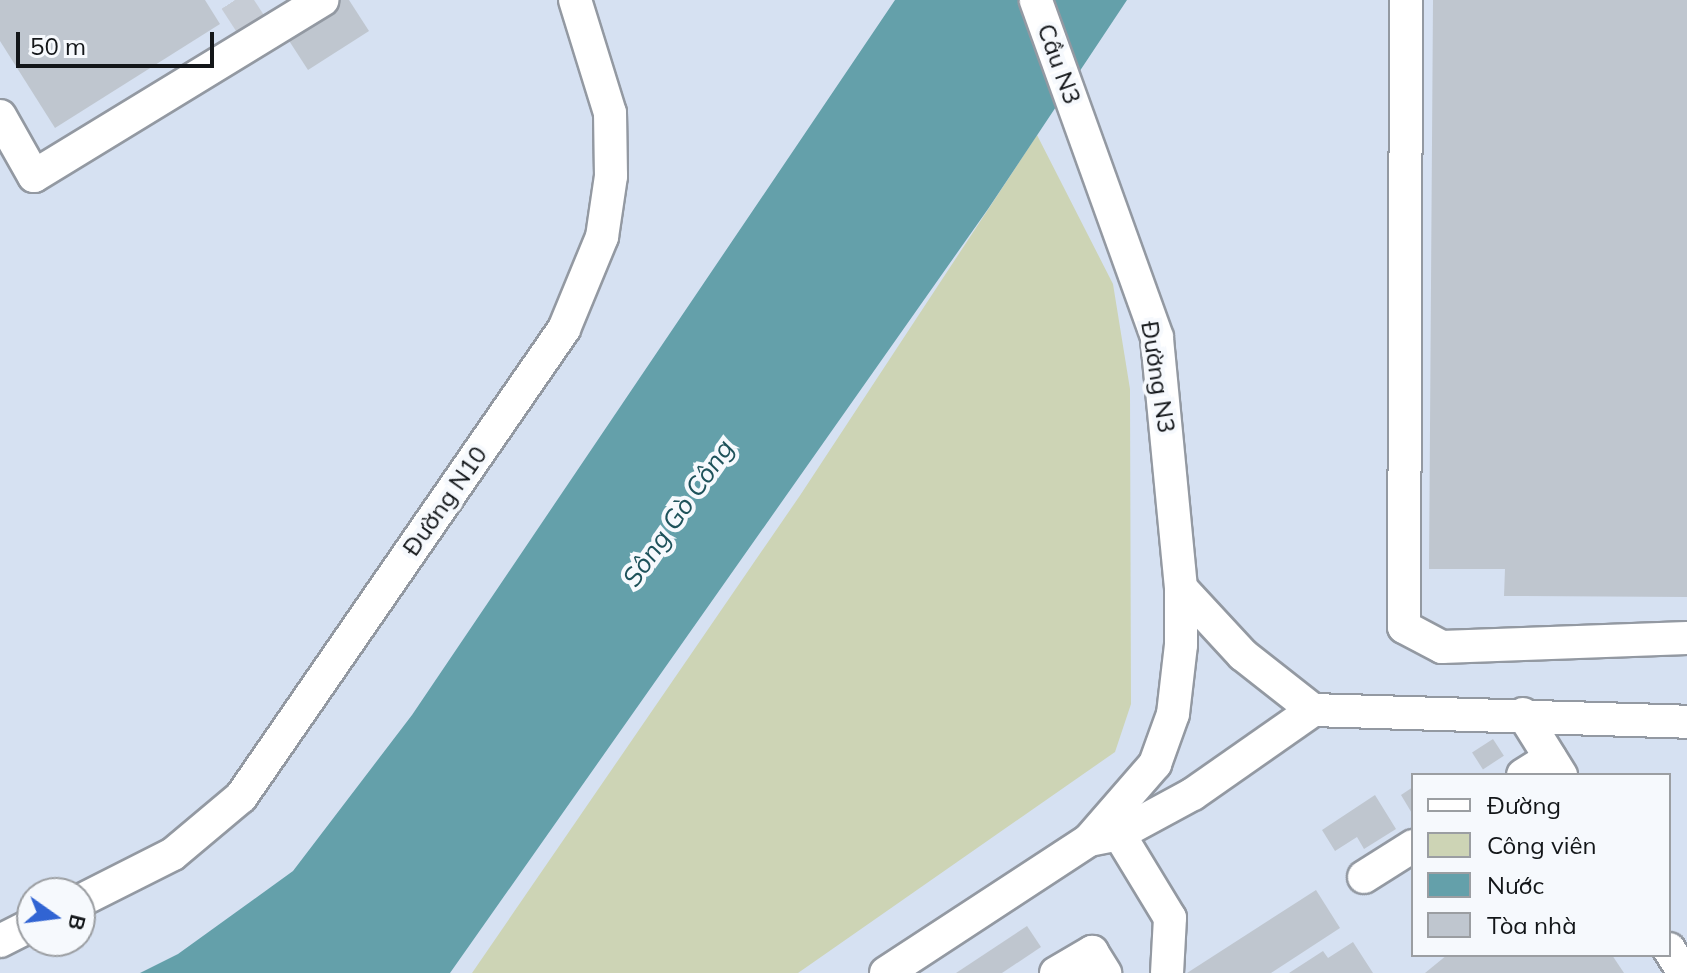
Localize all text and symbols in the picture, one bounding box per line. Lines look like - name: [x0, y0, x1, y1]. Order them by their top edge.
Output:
- scale bar: [20, 16, 218, 66]
- street label: Cầu N3: [1031, 20, 1087, 108]
- text: 50 m: [30, 31, 86, 61]
- street label: Đường N3: [1135, 319, 1181, 435]
- water label: Sông Gò Công: [616, 434, 740, 592]
- street label: Đường N10: [397, 441, 493, 561]
- legend: [1411, 773, 1671, 957]
- text: Đường: [1487, 790, 1561, 820]
- text: Công viên: [1487, 830, 1597, 860]
- text: Nước: [1487, 870, 1544, 900]
- north arrow: [16, 877, 96, 957]
- text: Tòa nhà: [1487, 910, 1577, 940]
- text: B: [62, 912, 93, 933]

